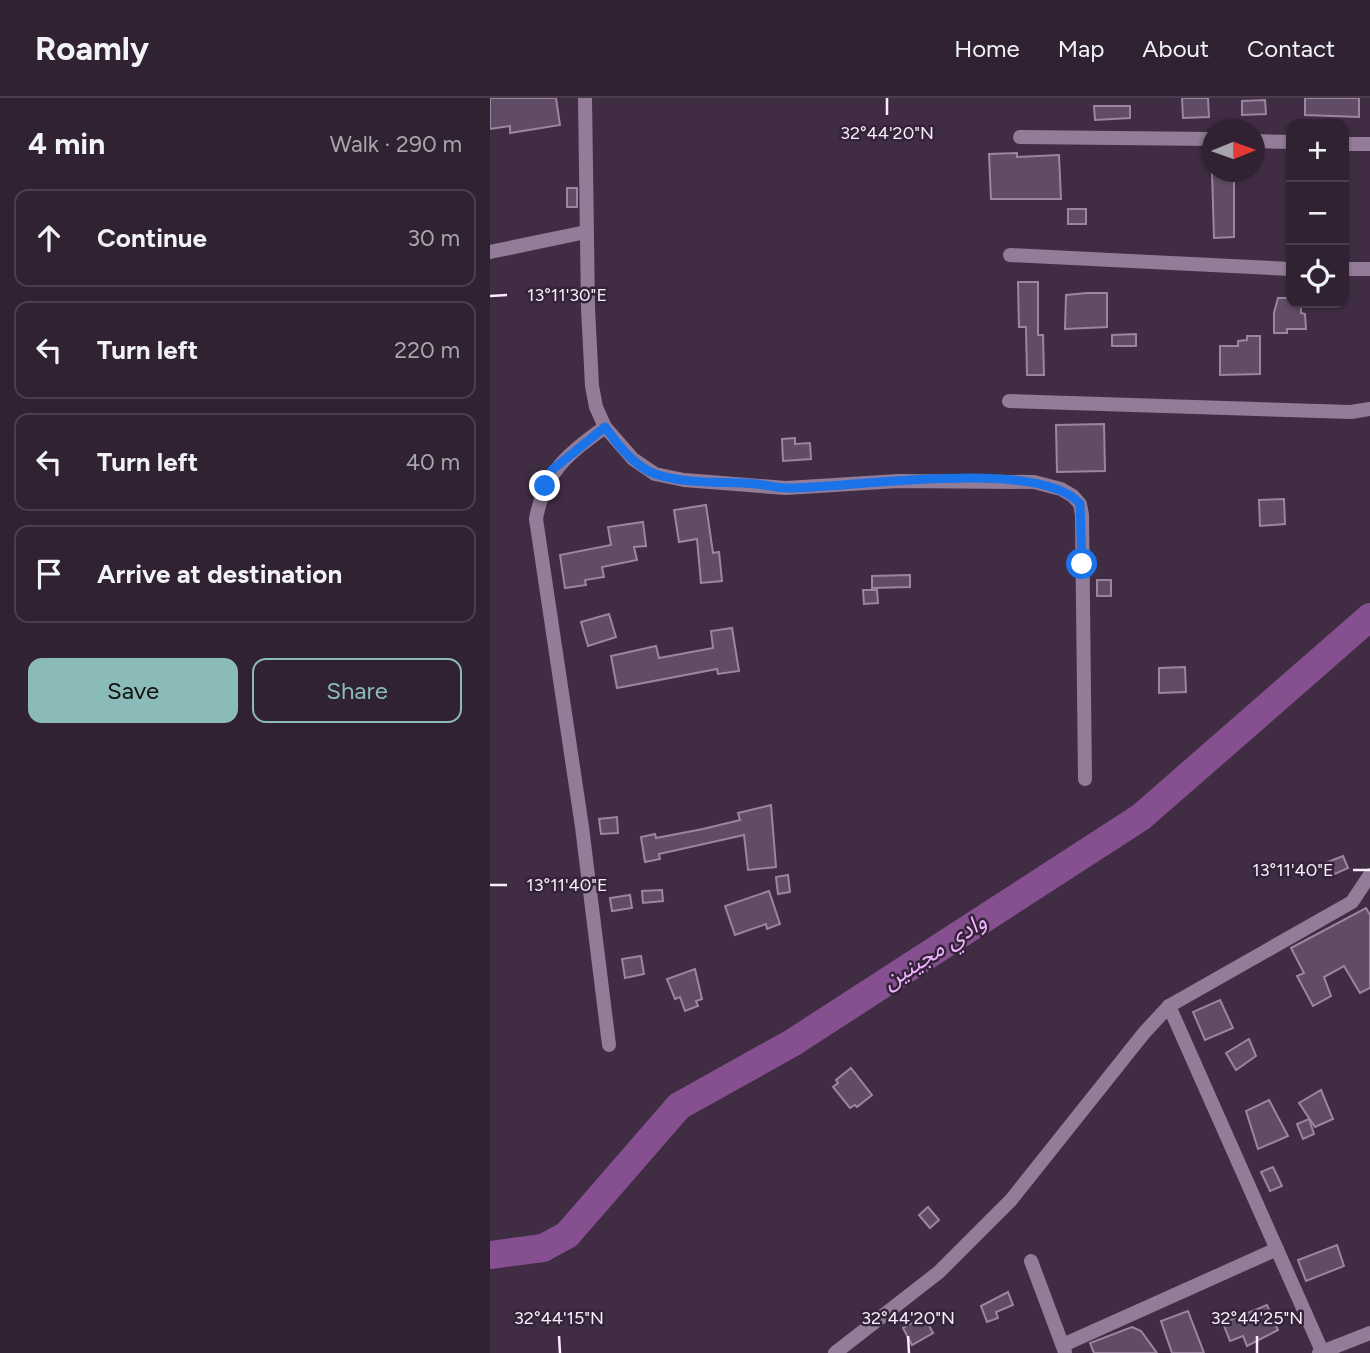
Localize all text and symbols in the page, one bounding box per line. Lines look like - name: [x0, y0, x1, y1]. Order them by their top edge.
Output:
- text: Roamly: [35, 29, 149, 68]
- text: Home: [954, 34, 1020, 63]
- text: Map: [1058, 34, 1104, 63]
- text: About: [1142, 34, 1209, 63]
- text: Contact: [1247, 34, 1335, 63]
- north arrow: [1202, 119, 1265, 182]
- map controls: [1286, 119, 1349, 308]
- button: +: [1286, 119, 1349, 182]
- text: 32°44'20"N: [840, 122, 934, 144]
- text: 4 min: [28, 125, 105, 162]
- text: Walk · 290 m: [330, 130, 462, 158]
- button: −: [1286, 182, 1349, 245]
- icon: ahead: [30, 219, 68, 257]
- text: Continue: [97, 222, 207, 254]
- text: 30 m: [407, 224, 460, 252]
- button: locate: [1286, 245, 1349, 308]
- text: 13°11'30"E: [527, 284, 607, 306]
- icon: left: [30, 331, 68, 369]
- text: Turn left: [97, 334, 198, 366]
- text: 220 m: [394, 336, 460, 364]
- icon: left: [30, 443, 68, 481]
- text: Turn left: [97, 446, 198, 478]
- text: 40 m: [406, 448, 460, 476]
- route end: [529, 470, 560, 501]
- route start: [1066, 548, 1097, 579]
- icon: arrive: [30, 555, 68, 593]
- text: Arrive at destination: [97, 558, 342, 590]
- button: Save: [28, 658, 238, 723]
- button: Share: [252, 658, 462, 723]
- text: 13°11'40"E: [1252, 859, 1334, 881]
- text: 13°11'40"E: [526, 874, 608, 896]
- water label: وادي مجينين: [877, 907, 994, 999]
- text: 32°44'15"N: [514, 1307, 604, 1329]
- text: 32°44'20"N: [861, 1307, 955, 1329]
- text: 32°44'25"N: [1211, 1307, 1303, 1329]

